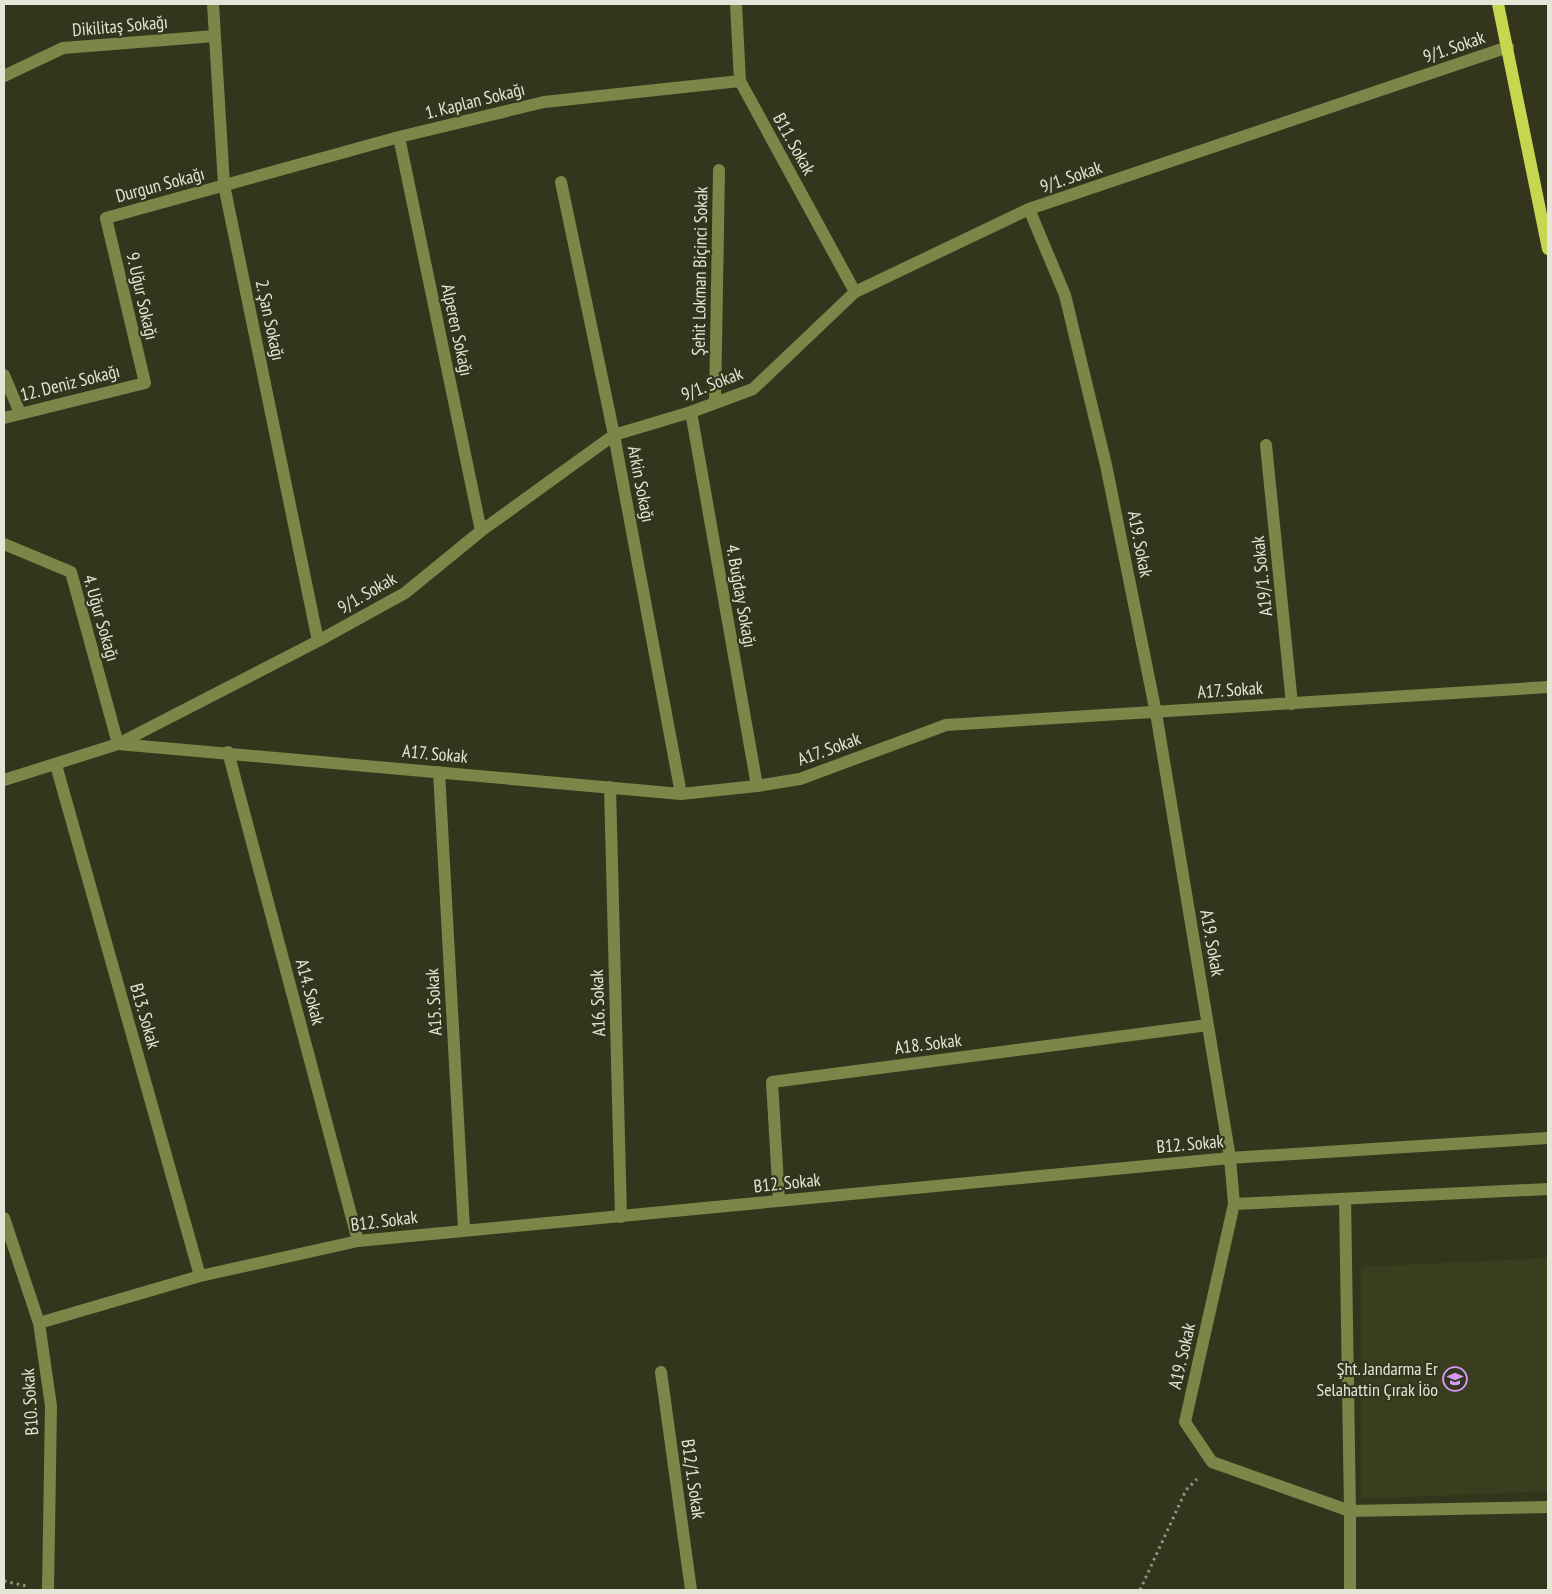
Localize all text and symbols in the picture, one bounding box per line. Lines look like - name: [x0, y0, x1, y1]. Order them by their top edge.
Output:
- street label: Dikilitaş Sokağı: [71, 10, 169, 41]
- street label: 9/1. Sokak: [1420, 25, 1488, 68]
- street label: 1. Kaplan Sokağı: [423, 77, 527, 124]
- street label: B11. Sokak: [768, 109, 821, 179]
- street label: 9/1. Sokak: [1037, 155, 1105, 198]
- street label: Durgun Sokağı: [113, 162, 207, 207]
- street label: Şehit Lokman Biçinci Sokak: [687, 186, 712, 356]
- street label: 9. Uğur Sokağı: [121, 250, 164, 342]
- street label: 2. Şan Sokağı: [251, 277, 290, 362]
- street label: Alperen Sokağı: [437, 282, 478, 378]
- street label: 12. Deniz Sokağı: [18, 359, 122, 406]
- street label: 9/1. Sokak: [678, 361, 746, 406]
- street label: Arkin Sokağı: [623, 444, 660, 524]
- street label: A19. Sokak: [1123, 509, 1158, 579]
- street label: A19/1. Sokak: [1246, 535, 1277, 617]
- street label: 4. Buğday Sokağı: [721, 543, 762, 649]
- street label: 9/1. Sokak: [333, 567, 400, 619]
- street label: 4. Uğur Sokağı: [78, 572, 125, 664]
- street label: A17. Sokak: [1196, 676, 1263, 703]
- street label: A17. Sokak: [794, 727, 864, 771]
- street label: A17. Sokak: [401, 739, 469, 768]
- street label: A19. Sokak: [1195, 908, 1230, 978]
- street label: A14. Sokak: [291, 956, 330, 1027]
- street label: A15. Sokak: [420, 968, 447, 1036]
- street label: A16. Sokak: [585, 969, 610, 1037]
- street label: B13. Sokak: [125, 980, 166, 1051]
- street label: A18. Sokak: [893, 1028, 963, 1059]
- street label: B12. Sokak: [1155, 1129, 1224, 1158]
- street label: B12. Sokak: [752, 1168, 822, 1197]
- street label: B12. Sokak: [349, 1205, 419, 1236]
- street label: A19. Sokak: [1163, 1321, 1200, 1391]
- place label: Şht. Jandarma Er Selahattin Çırak İöo: [1316, 1357, 1438, 1401]
- school or university icon: Şht. Jandarma Er Selahattin Çırak İöo: [1442, 1366, 1468, 1392]
- street label: B10. Sokak: [16, 1368, 43, 1436]
- street label: B12/1. Sokak: [676, 1437, 710, 1520]

